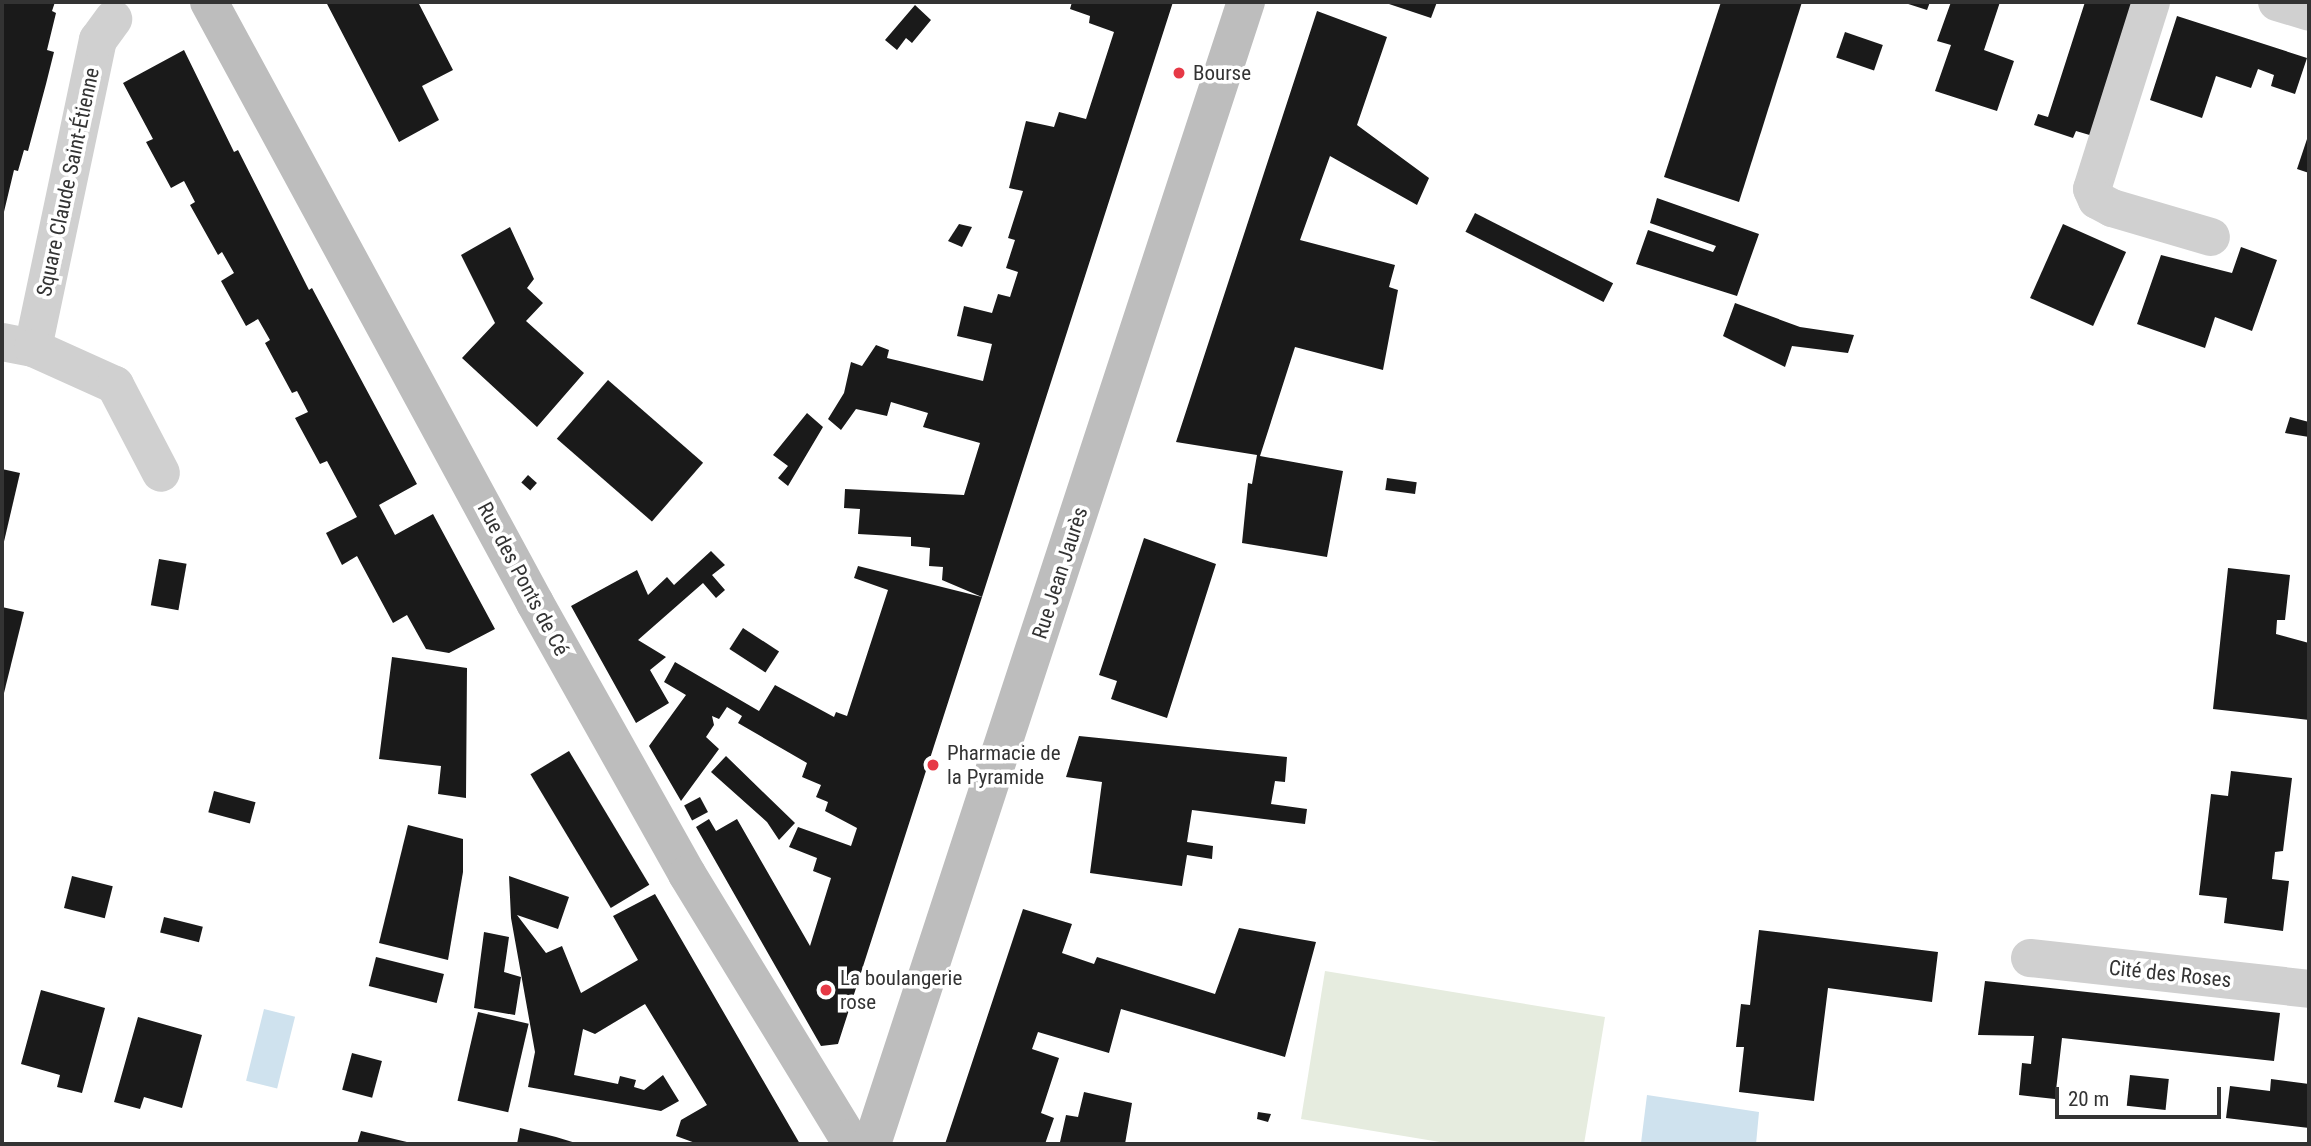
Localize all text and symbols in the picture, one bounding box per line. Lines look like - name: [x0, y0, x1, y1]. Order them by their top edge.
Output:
- place label: Bourse: [1193, 60, 1251, 86]
- street label: Square Claude Saint-Étienne: [31, 65, 105, 299]
- marker: Bourse: [1171, 65, 1187, 81]
- street label: Rue des Ponts de Cé: [472, 498, 574, 660]
- street label: Rue Jean Jaurès: [1027, 504, 1093, 642]
- place label: Pharmacie de la Pyramide: [947, 740, 1061, 790]
- marker: Pharmacie de la Pyramide: [925, 757, 941, 773]
- street label: Cité des Roses: [2108, 955, 2232, 993]
- place label: La boulangerie rose: [840, 965, 962, 1015]
- marker: La boulangerie rose: [818, 982, 834, 998]
- scale bar: [2059, 1072, 2225, 1116]
- text: 20 m: [2068, 1087, 2109, 1111]

